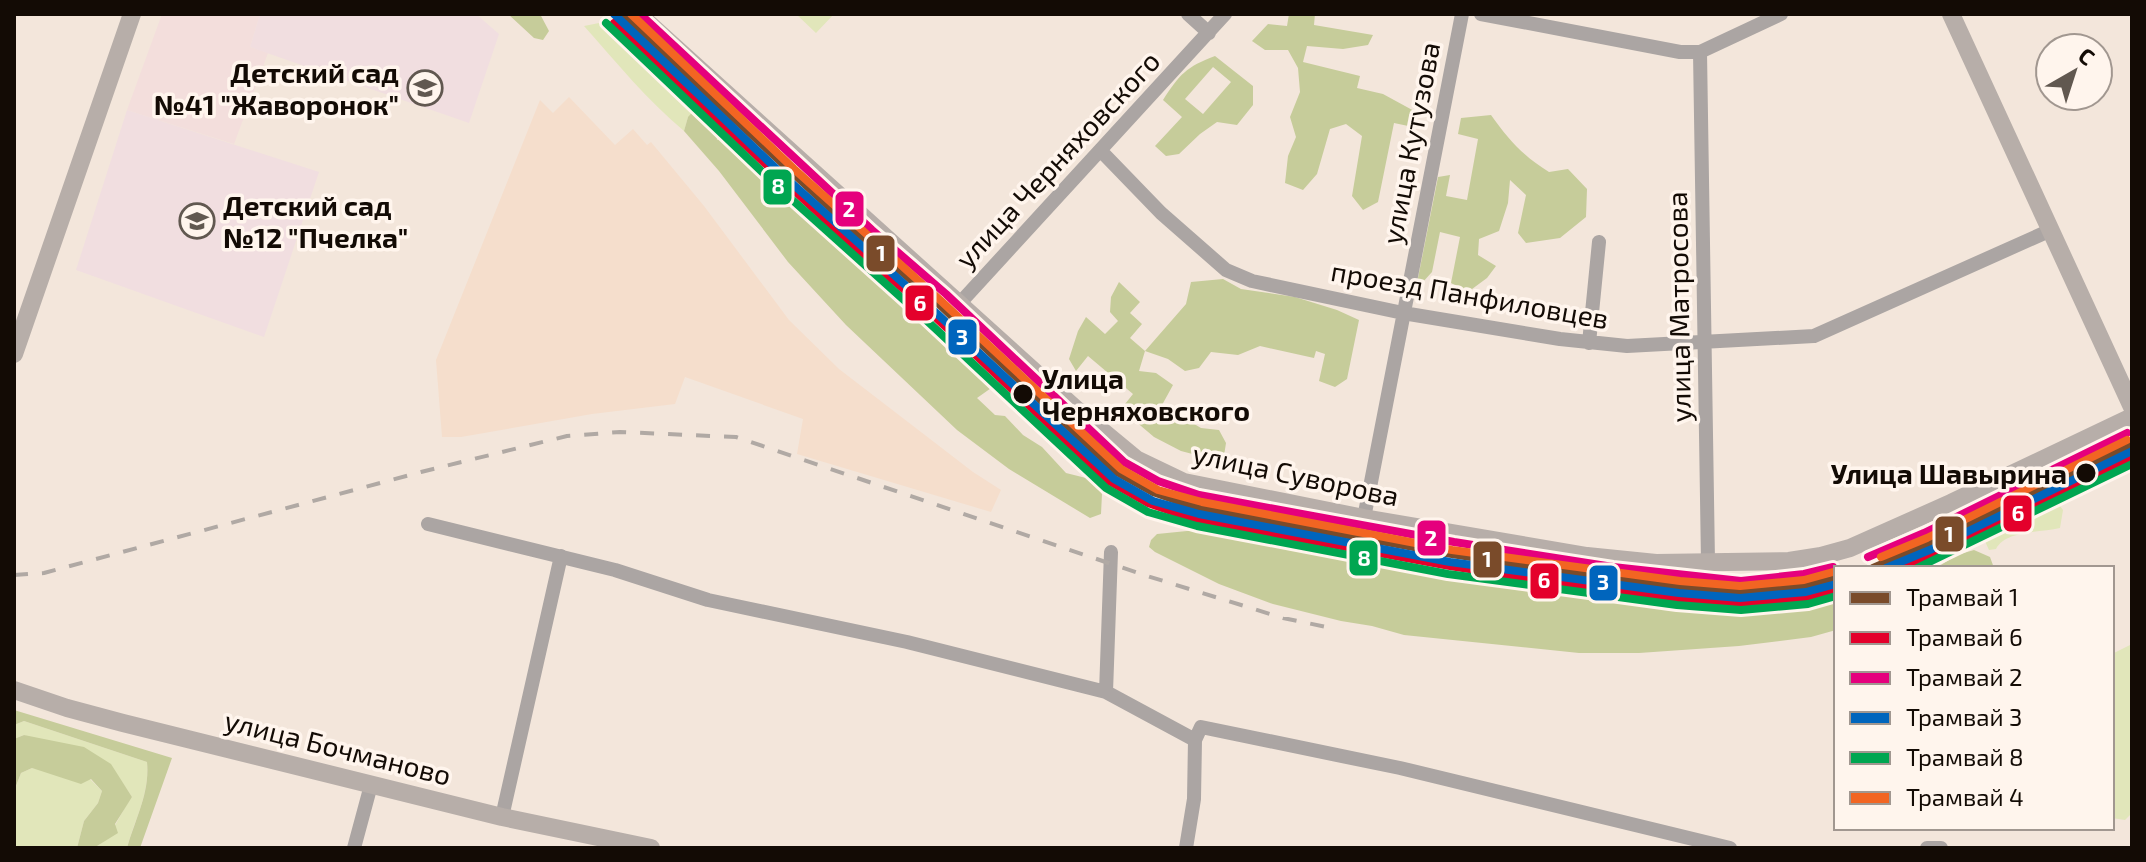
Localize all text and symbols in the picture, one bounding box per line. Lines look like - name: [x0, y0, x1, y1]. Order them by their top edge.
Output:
- north arrow: [2034, 32, 2114, 112]
- street label: улица Кутузова: [1374, 39, 1446, 247]
- text: С: [2074, 42, 2100, 70]
- street label: улица Черняховского: [948, 43, 1166, 275]
- place label: Детский сад №41 "Жаворонок": [154, 55, 399, 121]
- school or university icon: Детский сад №41 "Жаворонок": [406, 69, 444, 107]
- line badge: 8: [762, 168, 793, 206]
- text: 8: [771, 172, 785, 198]
- place label: Детский сад №12 "Пчелка": [223, 188, 408, 254]
- line badge: 2: [834, 190, 865, 228]
- street label: улица Матросова: [1659, 191, 1697, 423]
- text: 2: [843, 195, 855, 221]
- school or university icon: Детский сад №12 "Пчелка": [178, 202, 216, 240]
- line badge: 1: [865, 234, 896, 273]
- text: 1: [876, 239, 886, 265]
- street label: проезд Панфиловцев: [1328, 253, 1612, 335]
- line badge: 6: [904, 284, 935, 322]
- text: 6: [914, 289, 927, 315]
- line badge: 3: [947, 318, 978, 356]
- text: 3: [956, 323, 968, 349]
- place label: Улица Черняховского: [1042, 361, 1250, 427]
- marker: Улица Черняховского: [1011, 382, 1035, 406]
- street label: улица Суворова: [1190, 436, 1402, 512]
- place label: Улица Шавырина: [1831, 456, 2067, 490]
- marker: Улица Шавырина: [2074, 461, 2098, 485]
- line badge: 6: [2002, 494, 2033, 533]
- text: 6: [2012, 499, 2025, 525]
- line badge: 1: [1934, 515, 1965, 553]
- line badge: 2: [1416, 519, 1447, 557]
- text: 1: [1944, 520, 1954, 546]
- text: 2: [1425, 524, 1437, 550]
- line badge: 8: [1348, 539, 1379, 577]
- line badge: 1: [1472, 540, 1503, 579]
- text: 8: [1357, 544, 1371, 570]
- text: 1: [1482, 545, 1492, 571]
- line badge: 6: [1529, 562, 1560, 600]
- line badge: 3: [1588, 564, 1619, 602]
- text: 6: [1538, 566, 1551, 592]
- legend: [1834, 566, 2114, 830]
- text: 3: [1597, 568, 1609, 594]
- text: Трамвай 1: [1906, 582, 2019, 611]
- text: Трамвай 6: [1906, 622, 2023, 651]
- text: Трамвай 2: [1906, 662, 2023, 691]
- street label: улица Бочманово: [221, 702, 455, 792]
- text: Трамвай 3: [1906, 702, 2022, 731]
- text: Трамвай 8: [1906, 742, 2024, 771]
- text: Трамвай 4: [1906, 782, 2024, 811]

